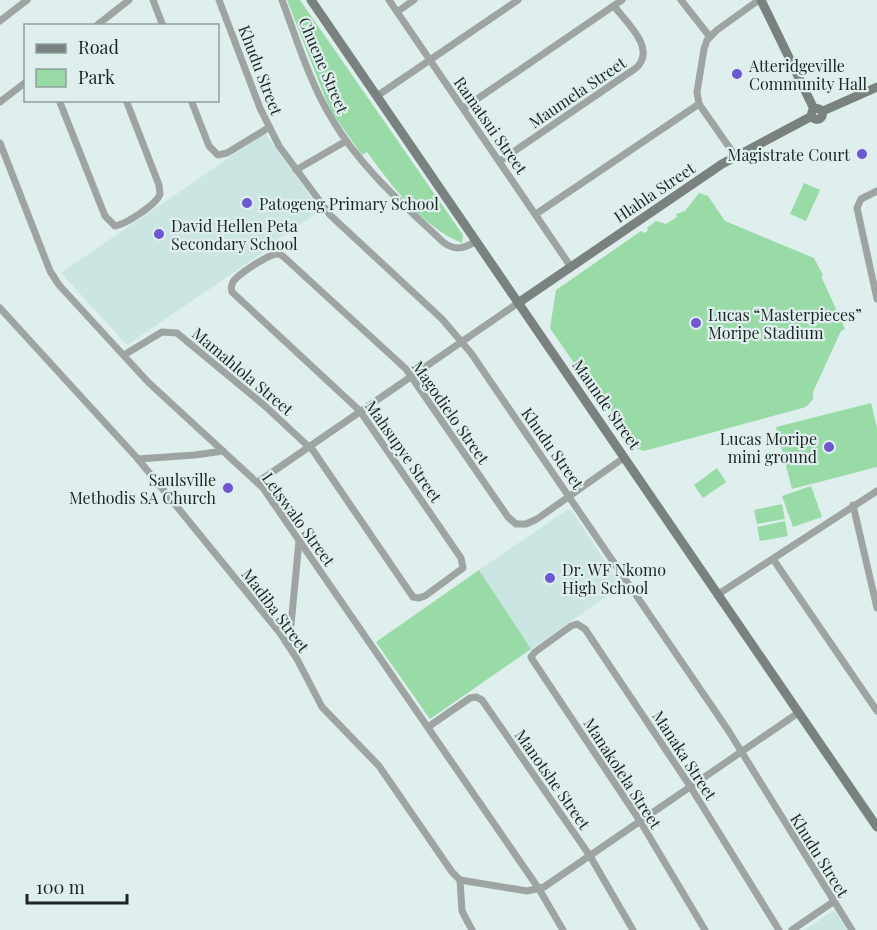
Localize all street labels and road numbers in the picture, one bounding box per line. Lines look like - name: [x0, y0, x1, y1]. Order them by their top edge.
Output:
- street label: Chuene Street: [294, 14, 354, 117]
- street label: Khudu Street: [234, 22, 288, 118]
- street label: Maumela Street: [524, 52, 630, 132]
- street label: Ramatsui Street: [450, 72, 533, 178]
- street label: Hlahla Street: [609, 157, 699, 227]
- street label: Mamahlola Street: [188, 323, 298, 420]
- street label: Maunde Street: [568, 355, 646, 453]
- street label: Magodielo Street: [408, 356, 495, 468]
- street label: Mahsupye Street: [361, 396, 447, 506]
- street label: Khudu Street: [517, 403, 589, 493]
- street label: Letswalo Street: [258, 468, 340, 570]
- street label: Madiba Street: [238, 564, 315, 656]
- street label: Manaka Street: [648, 706, 722, 804]
- street label: Manakolela Street: [579, 714, 667, 833]
- street label: Manotshe Street: [511, 725, 595, 833]
- street label: Khudu Street: [786, 809, 854, 901]

